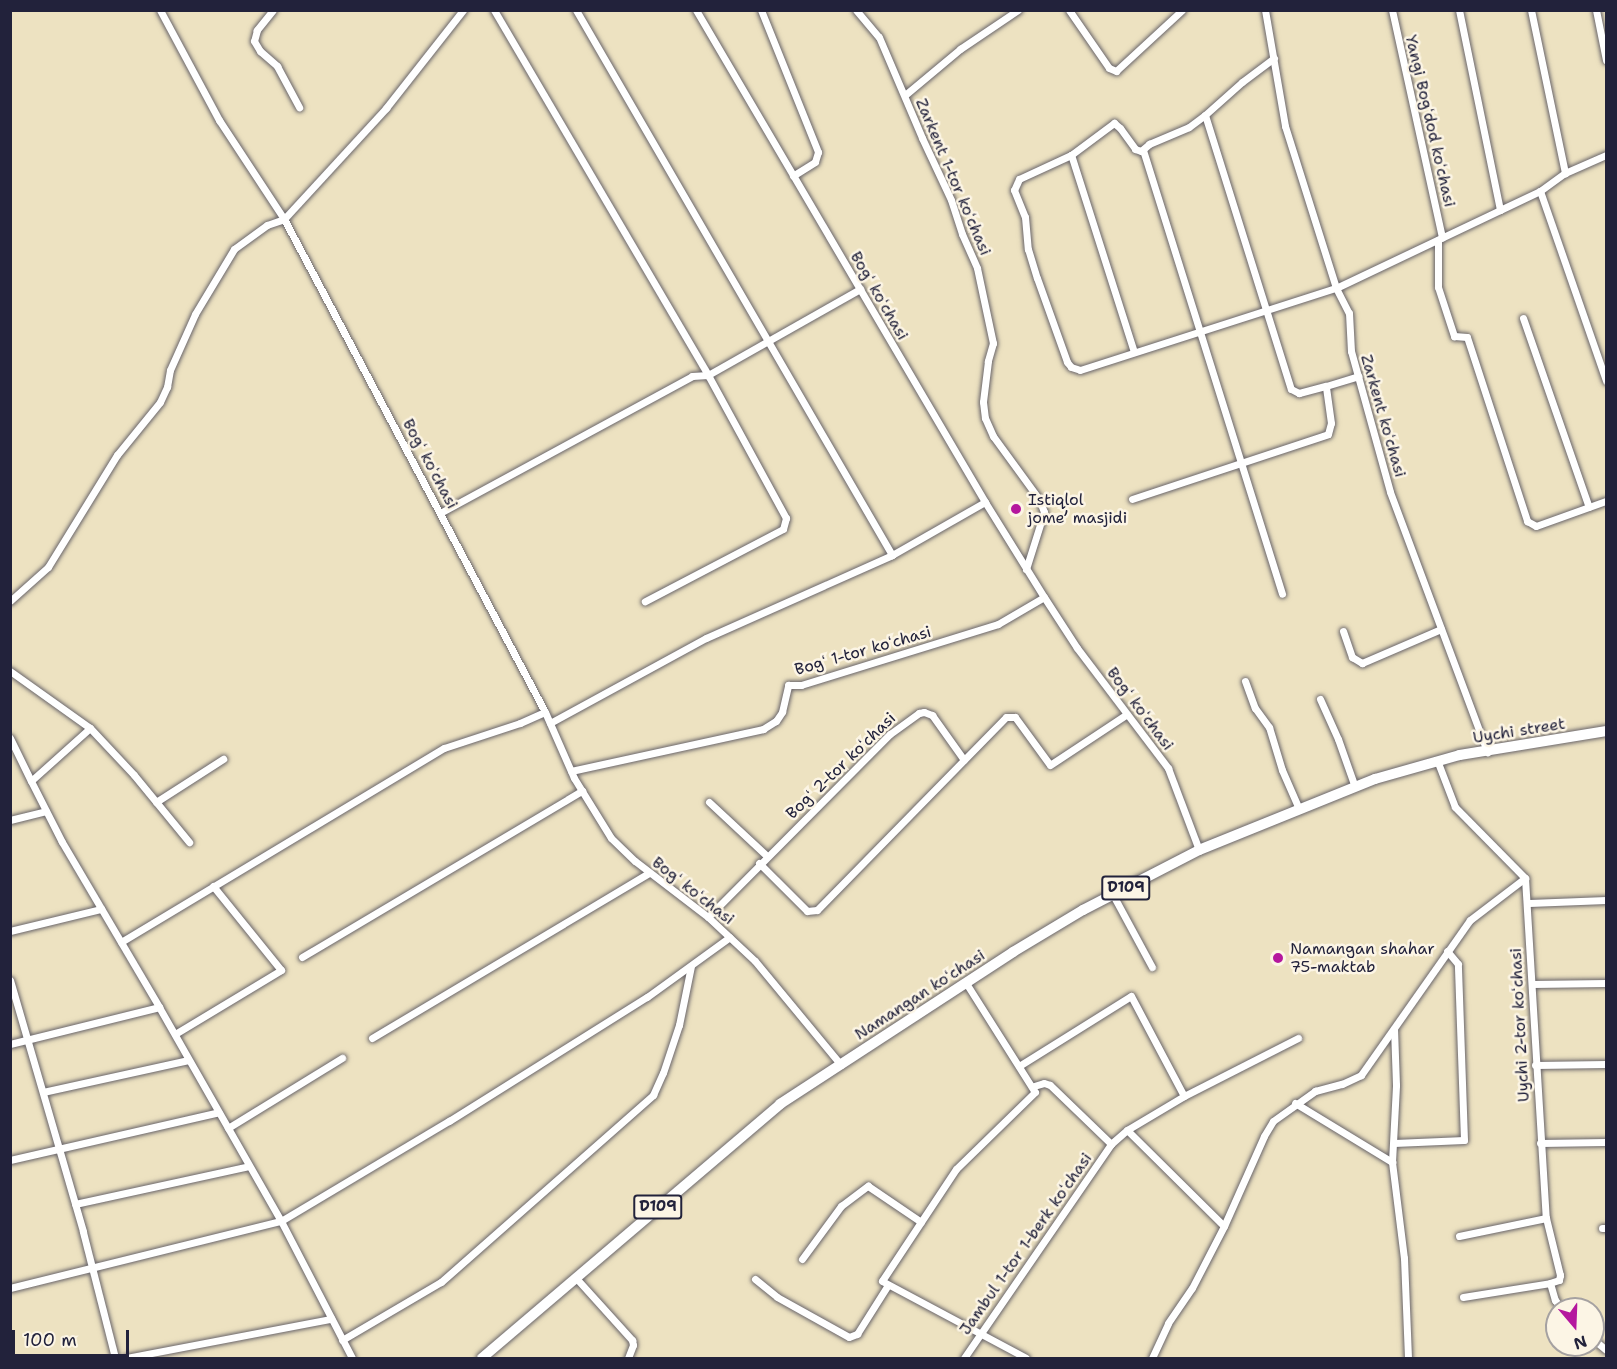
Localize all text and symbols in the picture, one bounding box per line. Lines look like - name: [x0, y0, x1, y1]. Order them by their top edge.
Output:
- street label: Yangi Bogʻdod koʻchasi: [1401, 33, 1459, 209]
- street label: Zarkent 1-tor koʻchasi: [911, 96, 995, 258]
- street label: Bogʻ koʻchasi: [846, 248, 912, 344]
- street label: Zarkent koʻchasi: [1356, 352, 1410, 480]
- street label: Bogʻ koʻchasi: [398, 416, 462, 512]
- place label: Istiqlol jome’ masjidi: [1028, 490, 1127, 528]
- marker: Istiqlol jome’ masjidi: [1009, 502, 1023, 516]
- street label: Bogʻ 1-tor koʻchasi: [793, 622, 933, 680]
- street label: Bogʻ koʻchasi: [1103, 664, 1177, 754]
- street label: Bogʻ 2-tor koʻchasi: [782, 709, 900, 823]
- street label: Uychi street: [1471, 714, 1567, 748]
- street label: Bogʻ koʻchasi: [648, 853, 738, 929]
- road number: D109: [1100, 876, 1152, 900]
- place label: Namangan shahar 75-maktab: [1290, 939, 1435, 977]
- street label: Namangan koʻchasi: [851, 946, 989, 1044]
- street label: Uychi 2-tor koʻchasi: [1506, 947, 1534, 1103]
- marker: Namangan shahar 75-maktab: [1271, 951, 1285, 965]
- street label: Jambul 1-tor 1-berk koʻchasi: [956, 1149, 1096, 1339]
- road number: D109: [632, 1195, 684, 1219]
- north arrow: [1545, 1297, 1605, 1357]
- scale bar: [15, 1318, 132, 1356]
- text: 100 m: [23, 1328, 77, 1352]
- text: N: [1571, 1331, 1590, 1355]

